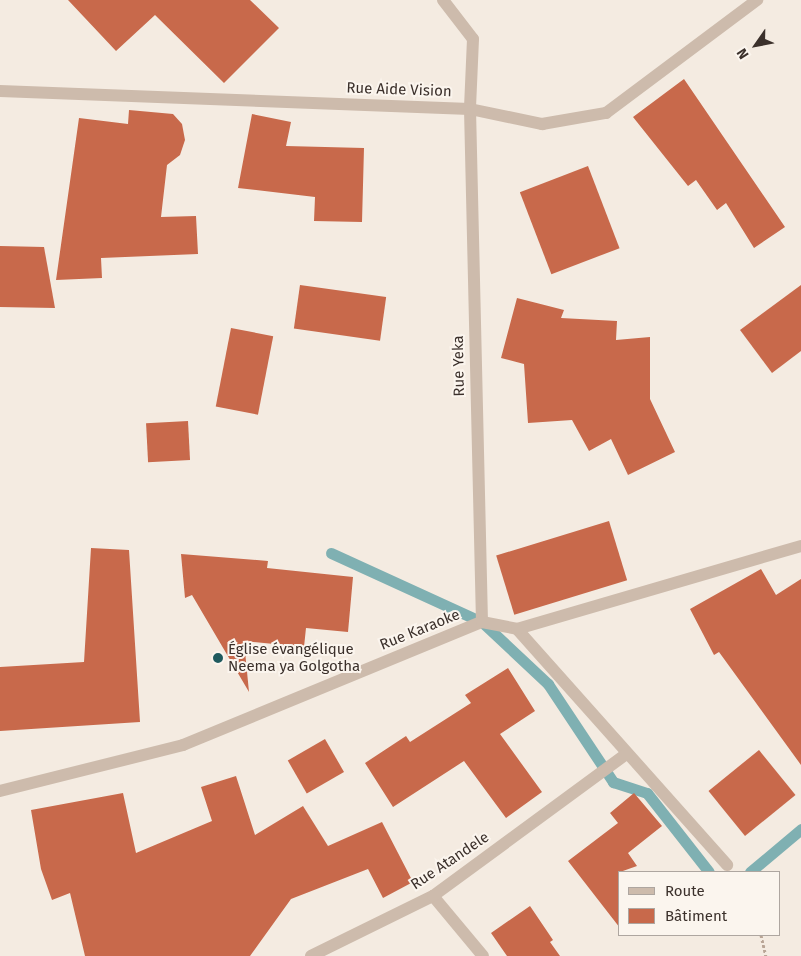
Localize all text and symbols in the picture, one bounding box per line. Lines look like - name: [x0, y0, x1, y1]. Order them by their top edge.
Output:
- north arrow: [731, 20, 781, 70]
- text: N: [733, 45, 753, 62]
- street label: Rue Aide Vision: [346, 79, 452, 101]
- street label: Rue Yeka: [449, 335, 469, 397]
- street label: Rue Karaoke: [377, 606, 463, 654]
- place label: Église évangélique Neema ya Golgotha: [228, 640, 360, 675]
- marker: Église évangélique Neema ya Golgotha: [212, 652, 224, 664]
- street label: Rue Atandele: [407, 828, 493, 894]
- legend: [618, 871, 781, 936]
- text: Route: [665, 882, 705, 900]
- text: Bâtiment: [665, 907, 727, 925]

